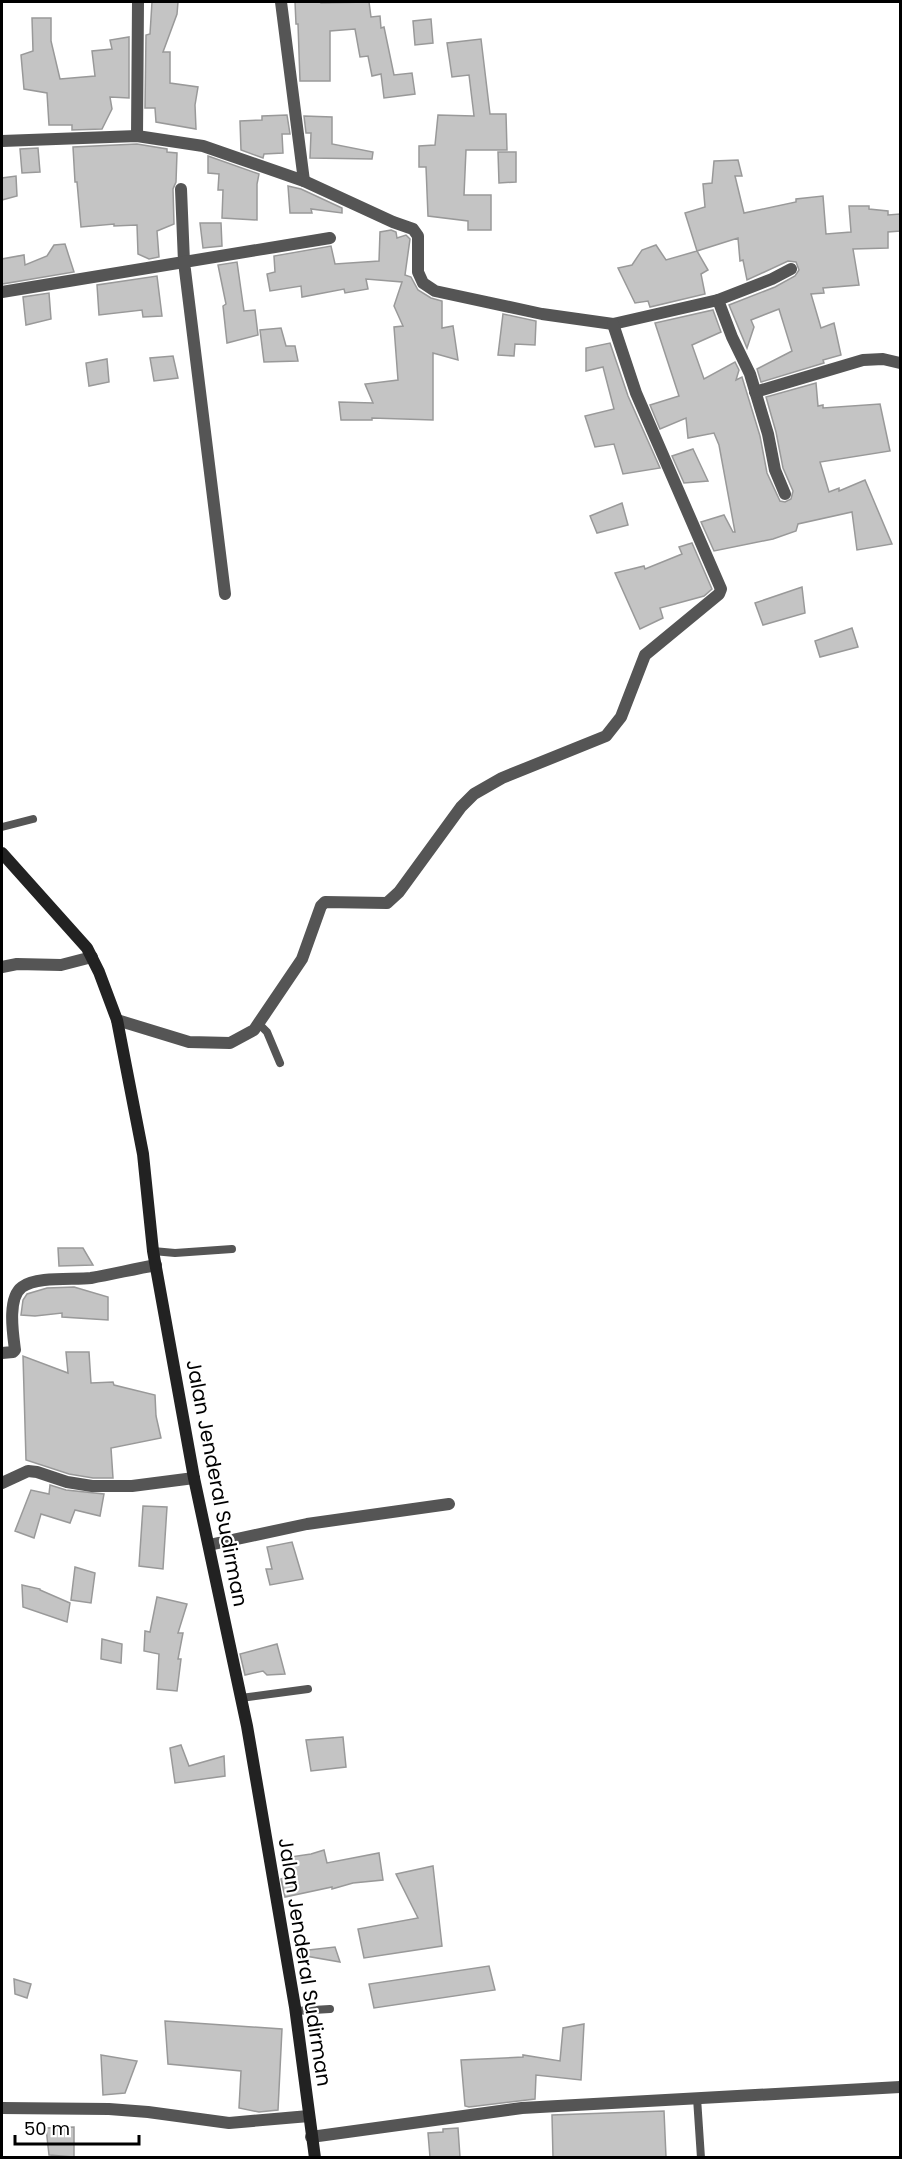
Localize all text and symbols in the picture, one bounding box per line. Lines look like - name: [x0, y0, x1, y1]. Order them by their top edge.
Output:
- street label: Jalan Jenderal Sudirman: [179, 1357, 255, 1609]
- street label: Jalan Jenderal Sudirman: [272, 1836, 338, 2088]
- scale bar: [15, 2108, 140, 2146]
- text: 50 m: [24, 2116, 70, 2141]

